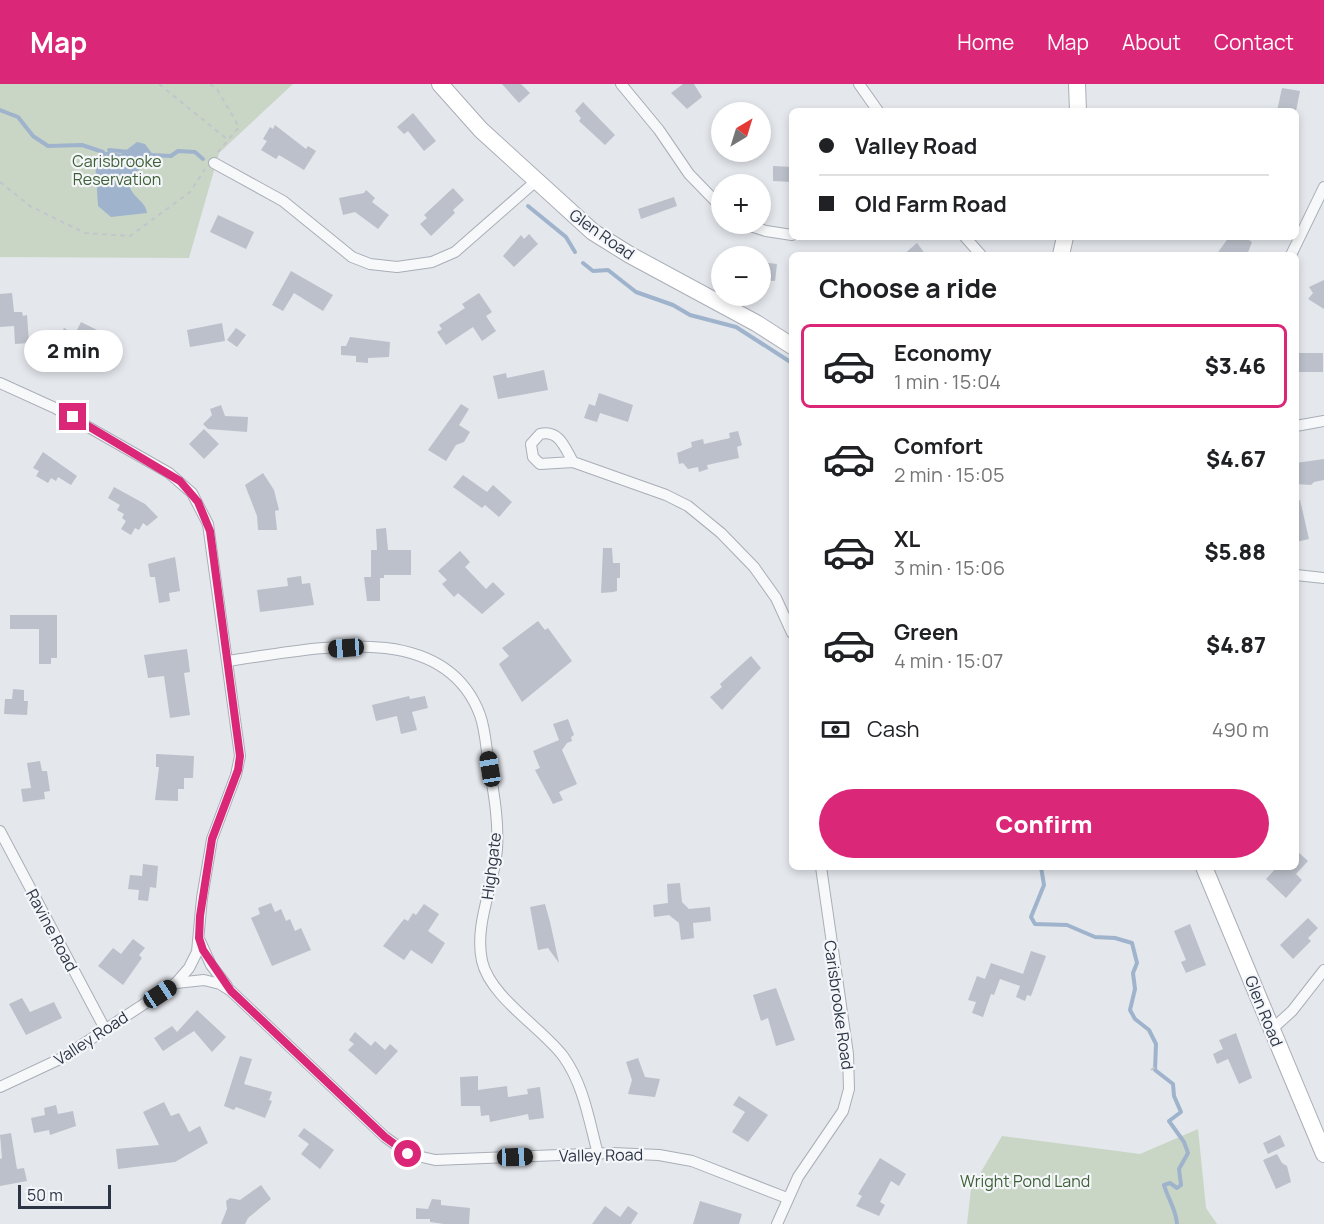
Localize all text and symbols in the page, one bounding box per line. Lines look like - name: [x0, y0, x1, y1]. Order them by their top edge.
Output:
- text: Map: [30, 23, 87, 61]
- text: Home: [957, 28, 1014, 56]
- text: Map: [1047, 28, 1089, 56]
- text: About: [1122, 28, 1181, 56]
- text: Contact: [1214, 28, 1294, 56]
- north arrow: [711, 102, 771, 162]
- map controls: [711, 102, 771, 306]
- text: Valley Road: [855, 131, 977, 161]
- park label: Carisbrooke Reservation: [72, 150, 162, 190]
- button: +: [711, 174, 771, 234]
- text: Old Farm Road: [855, 189, 1007, 219]
- street label: Glen Road: [565, 204, 639, 264]
- button: −: [711, 246, 771, 306]
- text: Choose a ride: [819, 269, 997, 306]
- callout: 2 min: [23, 330, 122, 372]
- text: 2 min: [47, 337, 100, 364]
- text: Economy: [894, 338, 992, 368]
- icon: car: [822, 339, 876, 393]
- text: $3.46: [1205, 351, 1266, 381]
- text: 1 min · 15:04: [894, 368, 1001, 395]
- route end: [59, 403, 86, 430]
- text: Comfort: [894, 431, 983, 461]
- icon: car: [822, 432, 876, 486]
- text: $4.67: [1206, 444, 1266, 474]
- text: 2 min · 15:05: [894, 461, 1005, 488]
- text: XL: [894, 524, 920, 554]
- icon: car: [822, 525, 876, 579]
- text: $5.88: [1204, 537, 1266, 567]
- text: 3 min · 15:06: [894, 554, 1005, 581]
- text: Green: [894, 617, 959, 647]
- icon: car: [822, 618, 876, 672]
- text: $4.87: [1206, 630, 1266, 660]
- car: [327, 638, 365, 658]
- text: 4 min · 15:07: [894, 647, 1003, 674]
- icon: cash: [819, 713, 852, 746]
- text: Cash: [867, 714, 920, 744]
- text: 490 m: [1212, 716, 1269, 743]
- car: [478, 750, 502, 788]
- button: Confirm: [819, 789, 1269, 858]
- street label: Highgate: [476, 831, 506, 901]
- street label: Ravine Road: [21, 885, 83, 975]
- street label: Carisbrooke Road: [819, 939, 859, 1071]
- street label: Glen Road: [1240, 972, 1288, 1050]
- car: [140, 977, 180, 1011]
- street label: Valley Road: [50, 1006, 132, 1070]
- route start: [394, 1140, 421, 1167]
- street label: Valley Road: [559, 1143, 643, 1167]
- car: [497, 1147, 533, 1167]
- park label: Wright Pond Land: [960, 1170, 1090, 1192]
- scale bar: [18, 1182, 111, 1210]
- text: 50 m: [27, 1184, 63, 1206]

